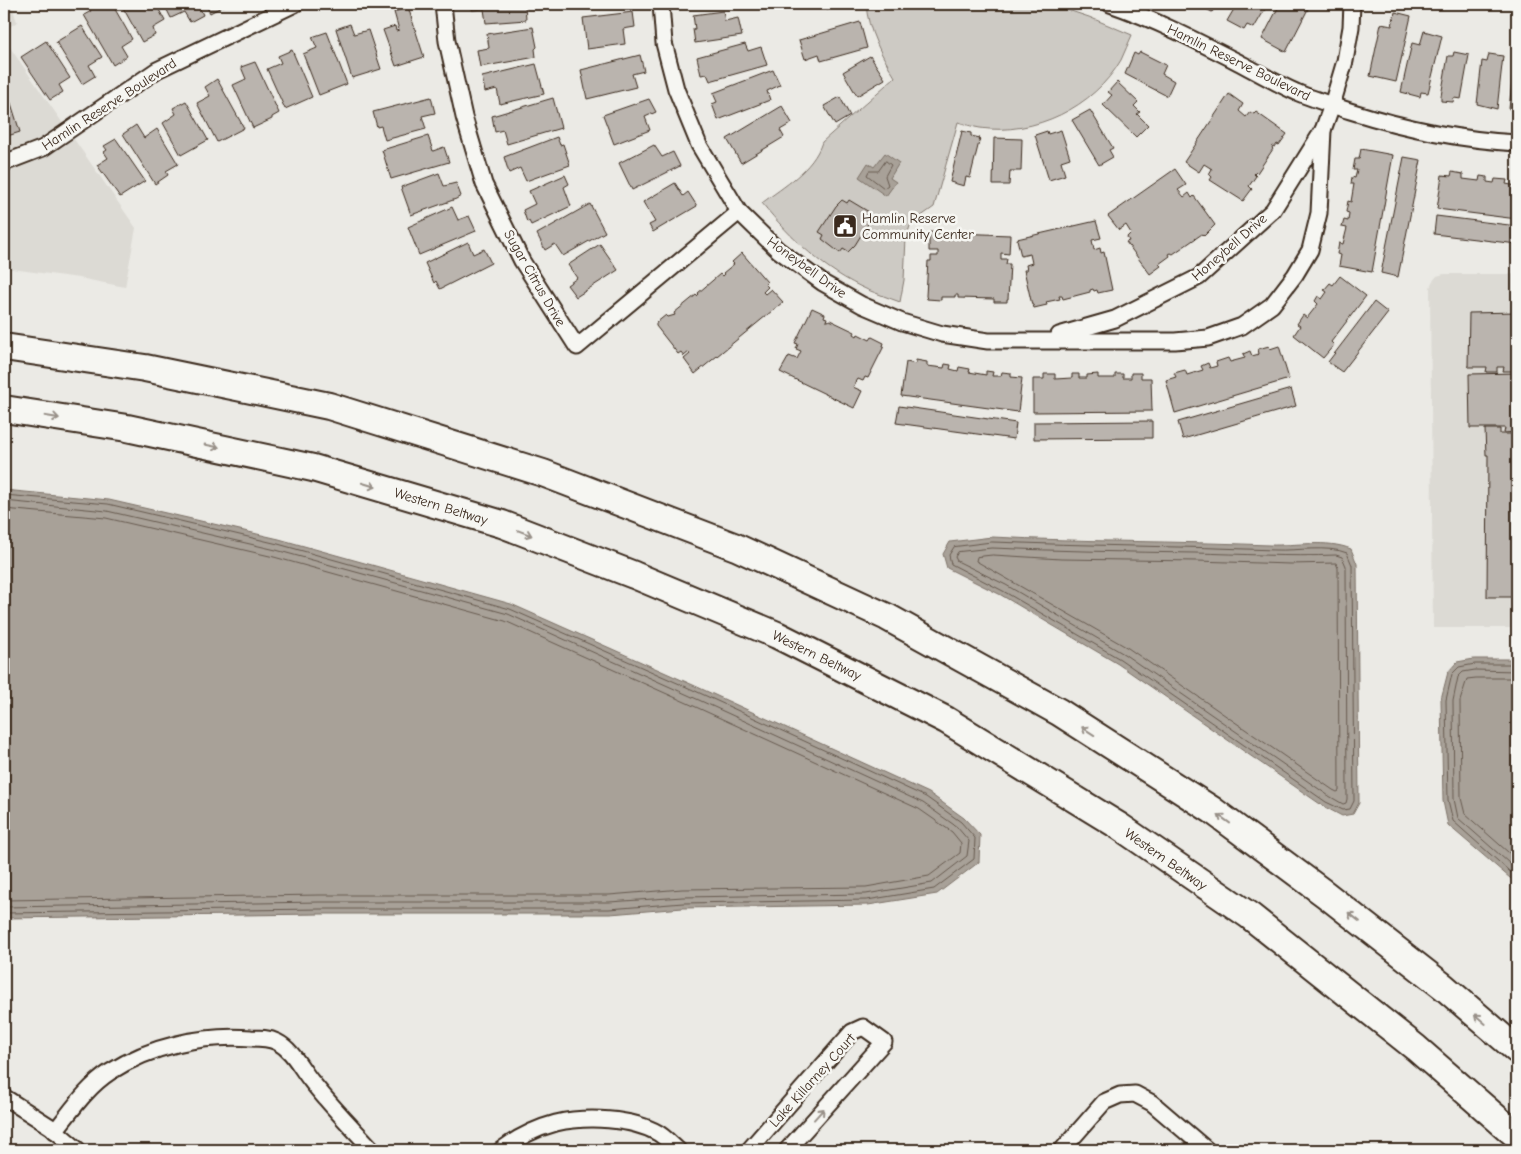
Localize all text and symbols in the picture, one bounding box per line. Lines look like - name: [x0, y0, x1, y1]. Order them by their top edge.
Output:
- street label: Hamlin Reserve Boulevard: [1164, 20, 1313, 105]
- street label: Hamlin Reserve Boulevard: [39, 55, 180, 154]
- place label: Hamlin Reserve Community Center: [862, 210, 974, 243]
- street label: Honeybell Drive: [1188, 210, 1270, 285]
- public building icon: Hamlin Reserve Community Center: [832, 213, 858, 239]
- street label: Sugar Citrus Drive: [500, 227, 569, 330]
- street label: Honeybell Drive: [764, 233, 850, 302]
- one-way arrow: [44, 412, 60, 422]
- one-way arrow: [203, 442, 219, 451]
- one-way arrow: [361, 480, 377, 490]
- street label: Western Beltway: [392, 484, 490, 529]
- one-way arrow: [516, 529, 532, 538]
- street label: Western Beltway: [769, 627, 865, 685]
- one-way arrow: [1081, 725, 1095, 735]
- one-way arrow: [1217, 814, 1231, 824]
- street label: Western Beltway: [1121, 825, 1211, 895]
- one-way arrow: [1348, 911, 1361, 922]
- one-way arrow: [1474, 1013, 1487, 1024]
- street label: Lake Killarney Court: [766, 1029, 860, 1131]
- one-way arrow: [814, 1107, 825, 1120]

